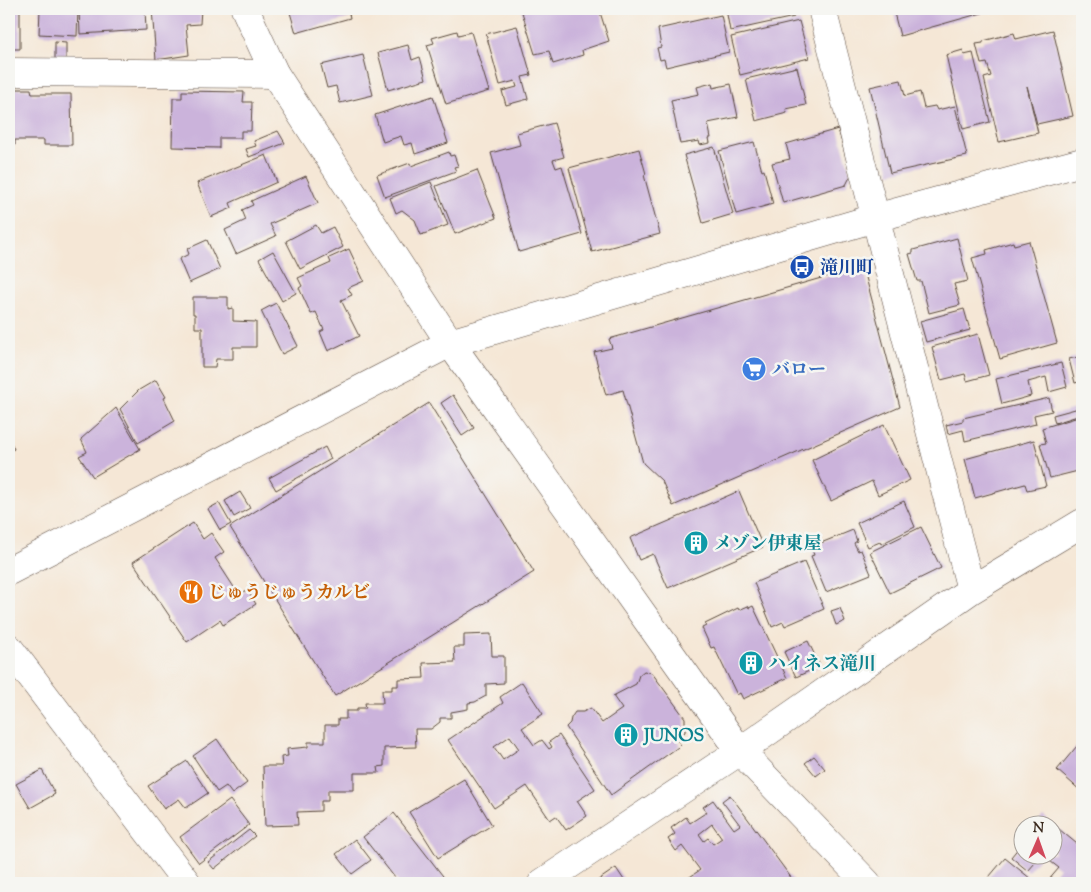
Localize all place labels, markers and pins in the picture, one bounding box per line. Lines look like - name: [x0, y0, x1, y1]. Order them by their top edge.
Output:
- bus stop icon: 滝川町: [789, 254, 815, 280]
- place label: 滝川町: [820, 256, 874, 282]
- supermarket icon: バロー: [741, 356, 767, 382]
- place label: バロー: [772, 358, 826, 384]
- building icon: メゾン伊東屋: [683, 530, 709, 556]
- place label: メゾン伊東屋: [714, 532, 821, 558]
- restaurant icon: じゅうじゅうカルビ: [178, 579, 204, 605]
- place label: じゅうじゅうカルビ: [208, 581, 370, 607]
- building icon: ハイネス滝川: [738, 650, 764, 676]
- place label: ハイネス滝川: [768, 652, 876, 678]
- building icon: JUNOS: [613, 722, 639, 748]
- place label: JUNOS: [642, 724, 705, 750]

